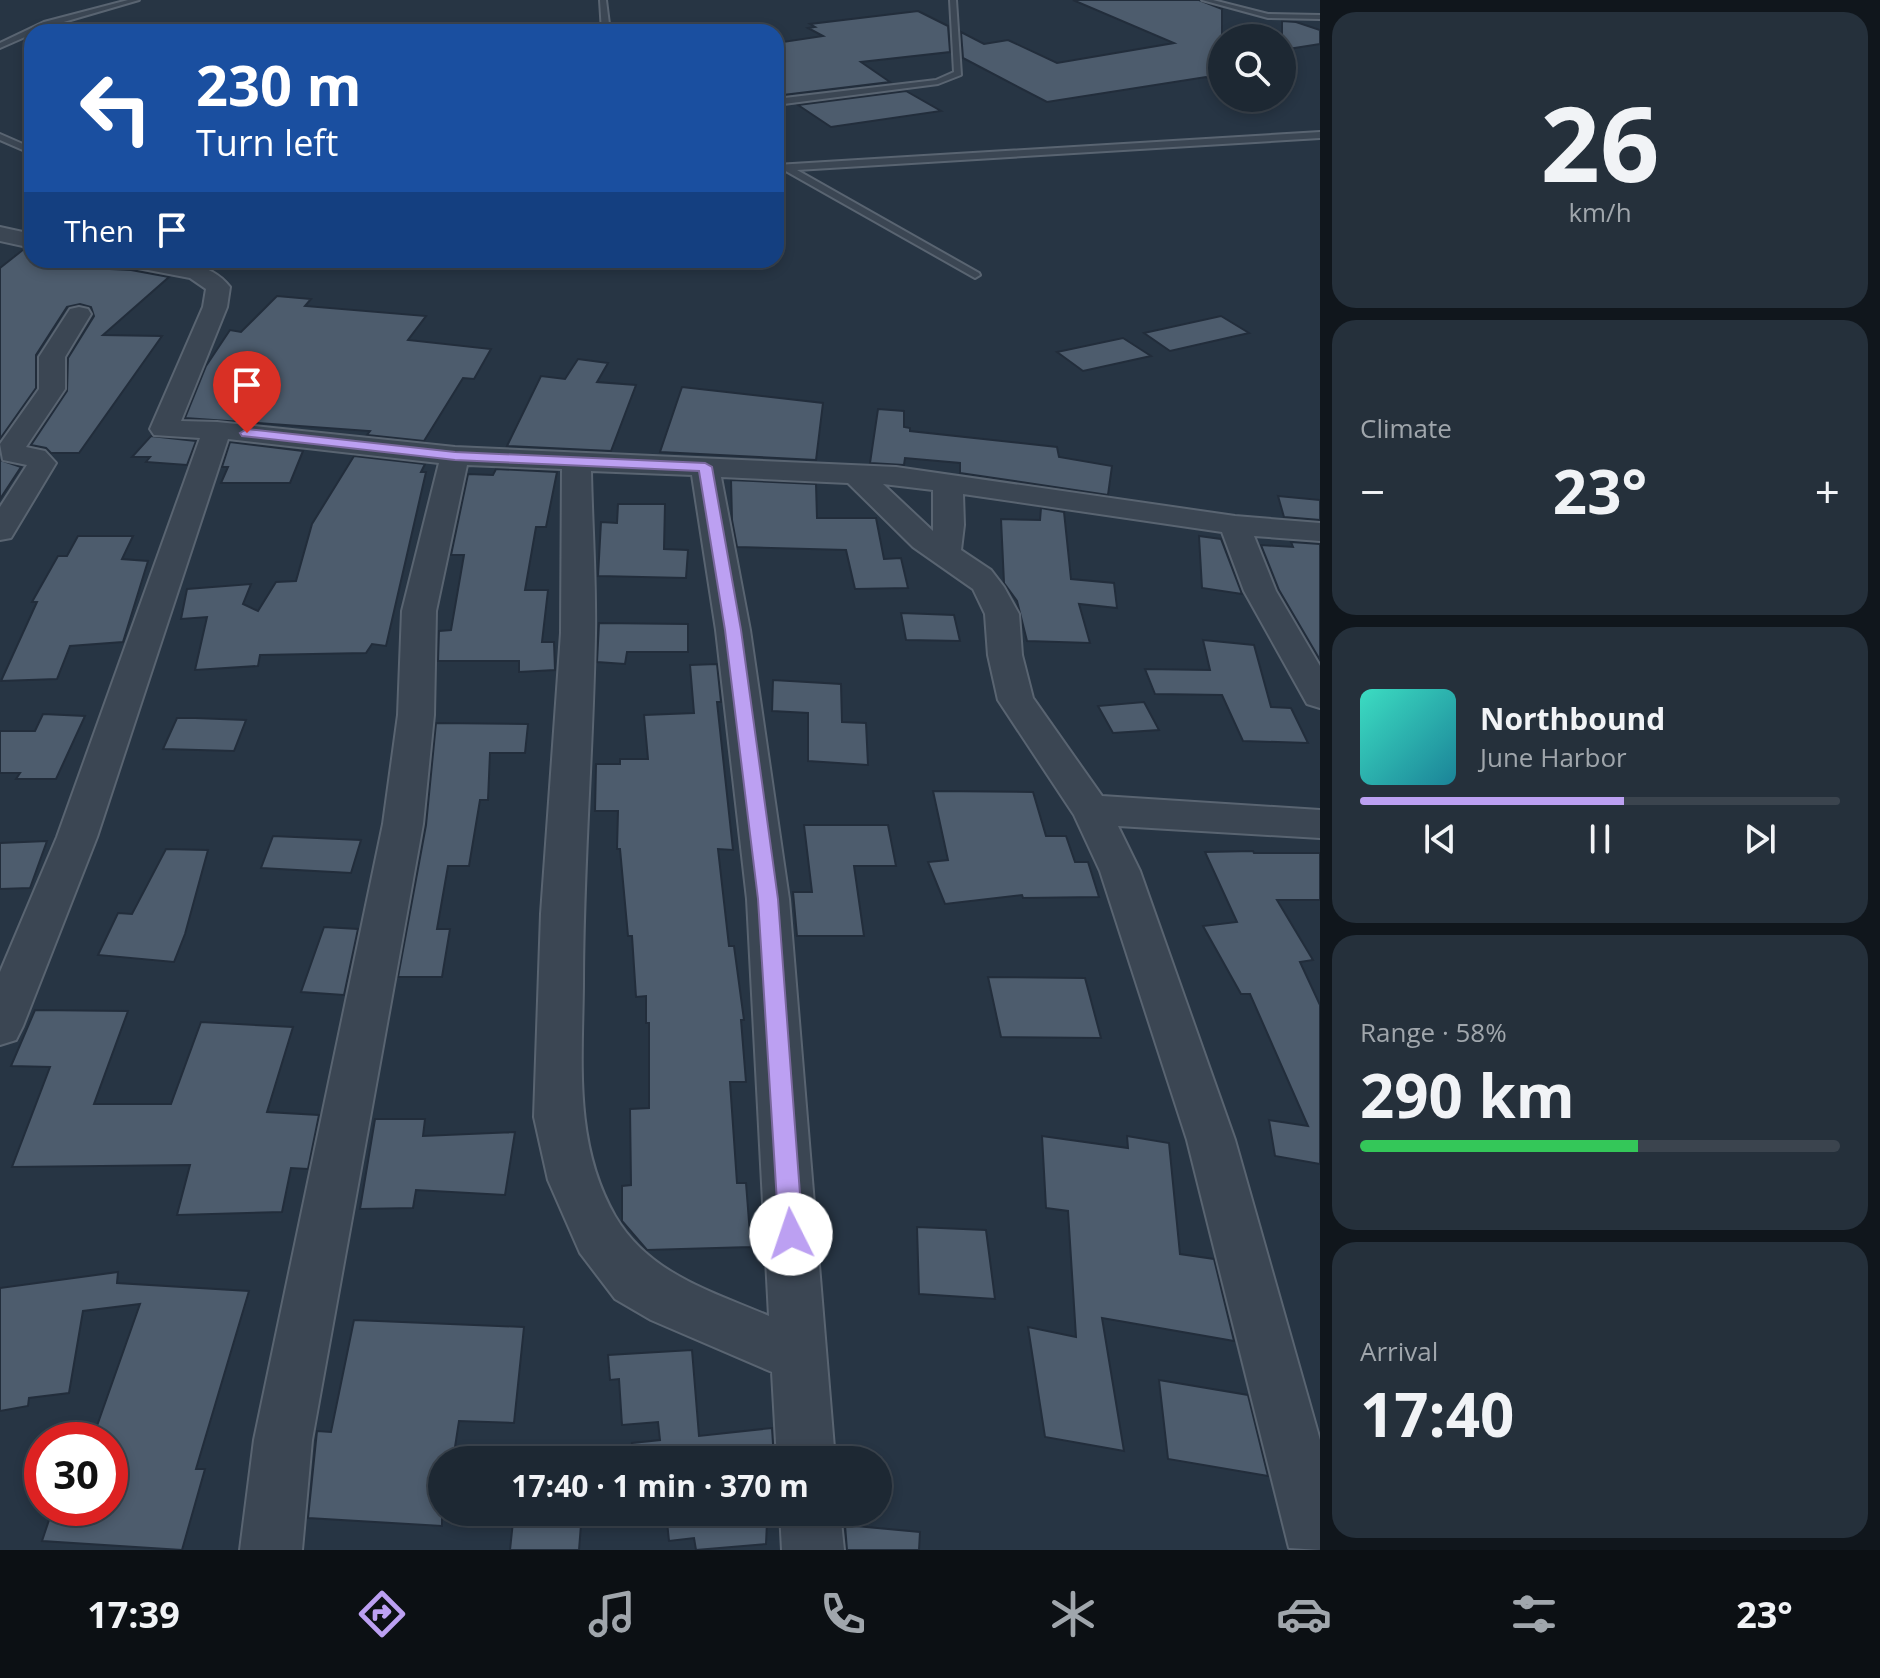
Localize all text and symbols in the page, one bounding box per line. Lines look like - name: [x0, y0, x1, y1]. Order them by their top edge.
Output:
- map controls: [1208, 24, 1296, 112]
- button: search: [1208, 24, 1296, 112]
- text: 230 m: [196, 46, 362, 122]
- icon: left: [64, 56, 168, 160]
- text: 26: [1541, 71, 1659, 212]
- text: Turn left: [196, 118, 338, 167]
- text: km/h: [1568, 194, 1632, 230]
- icon: arrive: [150, 208, 194, 252]
- text: Then: [64, 210, 134, 251]
- pin: [213, 351, 281, 433]
- icon: arrive: [225, 363, 269, 407]
- text: Climate: [1360, 410, 1452, 446]
- text: 23°: [1553, 450, 1647, 532]
- text: −: [1360, 461, 1385, 521]
- text: +: [1815, 461, 1840, 521]
- text: Northbound: [1480, 698, 1665, 739]
- text: June Harbor: [1480, 739, 1627, 775]
- icon: previous: [1418, 817, 1462, 861]
- icon: pause: [1578, 817, 1622, 861]
- icon: next: [1738, 817, 1782, 861]
- text: Range · 58%: [1360, 1014, 1507, 1050]
- text: 290 km: [1360, 1054, 1575, 1136]
- position arrow: [749, 1192, 833, 1276]
- text: Arrival: [1360, 1333, 1438, 1369]
- text: 17:40: [1360, 1373, 1514, 1455]
- speed limit sign: 30: [24, 1422, 128, 1526]
- text: 17:40 · 1 min · 370 m: [511, 1465, 809, 1506]
- icon: directions: [354, 1586, 410, 1642]
- icon: music: [584, 1586, 640, 1642]
- icon: phone: [815, 1586, 871, 1642]
- icon: climate: [1045, 1586, 1101, 1642]
- icon: car: [1276, 1586, 1332, 1642]
- icon: filters: [1506, 1586, 1562, 1642]
- text: 17:39: [87, 1590, 180, 1639]
- text: 23°: [1736, 1590, 1793, 1639]

